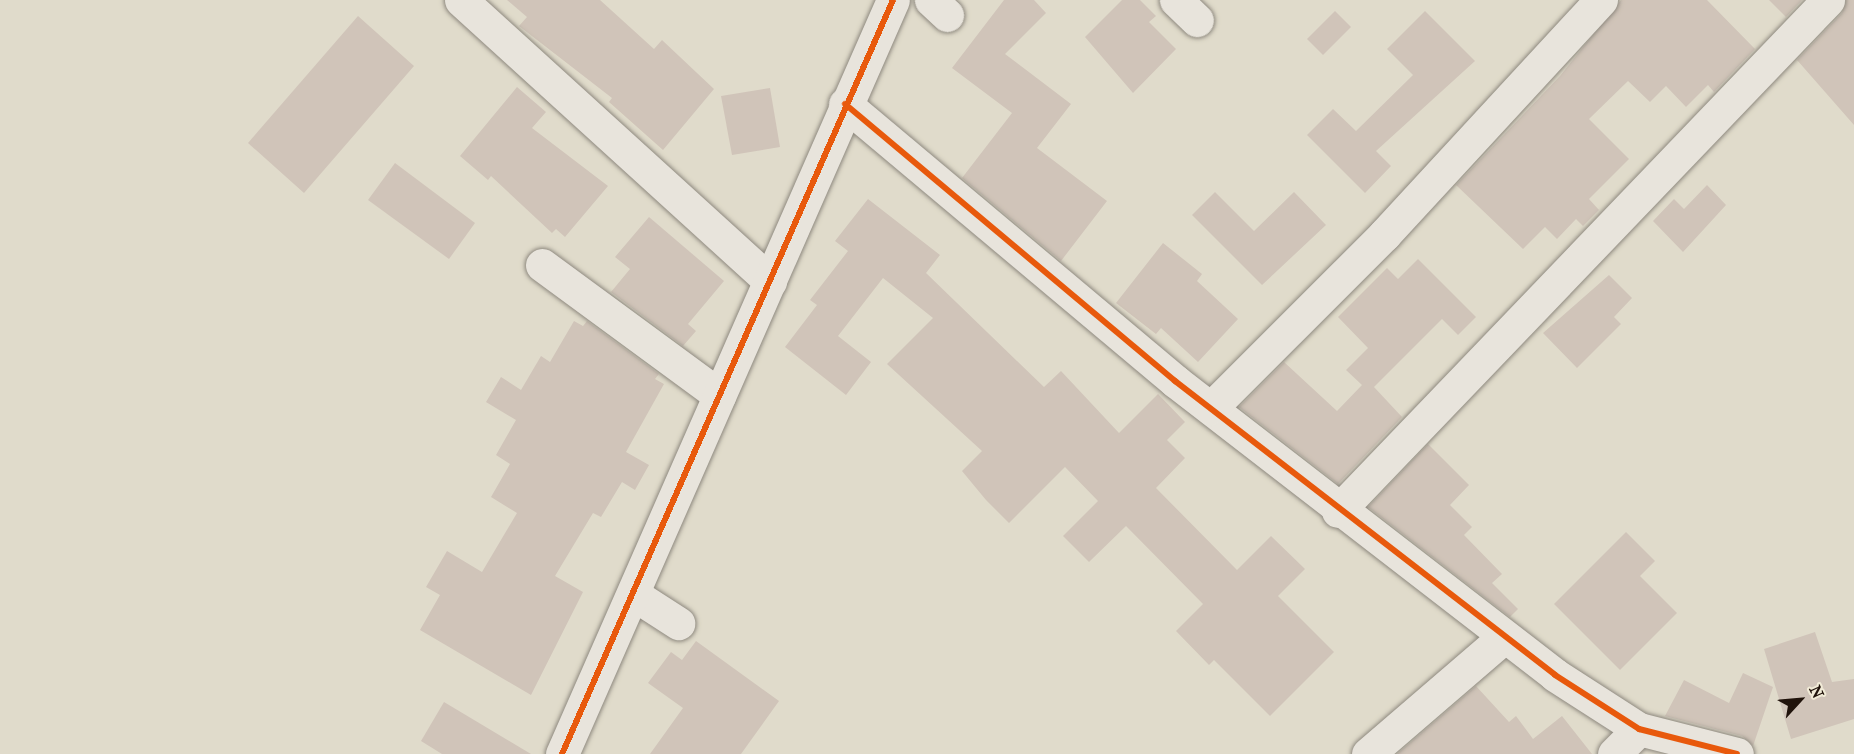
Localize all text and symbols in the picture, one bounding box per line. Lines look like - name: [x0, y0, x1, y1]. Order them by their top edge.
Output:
- north arrow: [1770, 670, 1830, 730]
- text: N: [1805, 682, 1828, 702]

